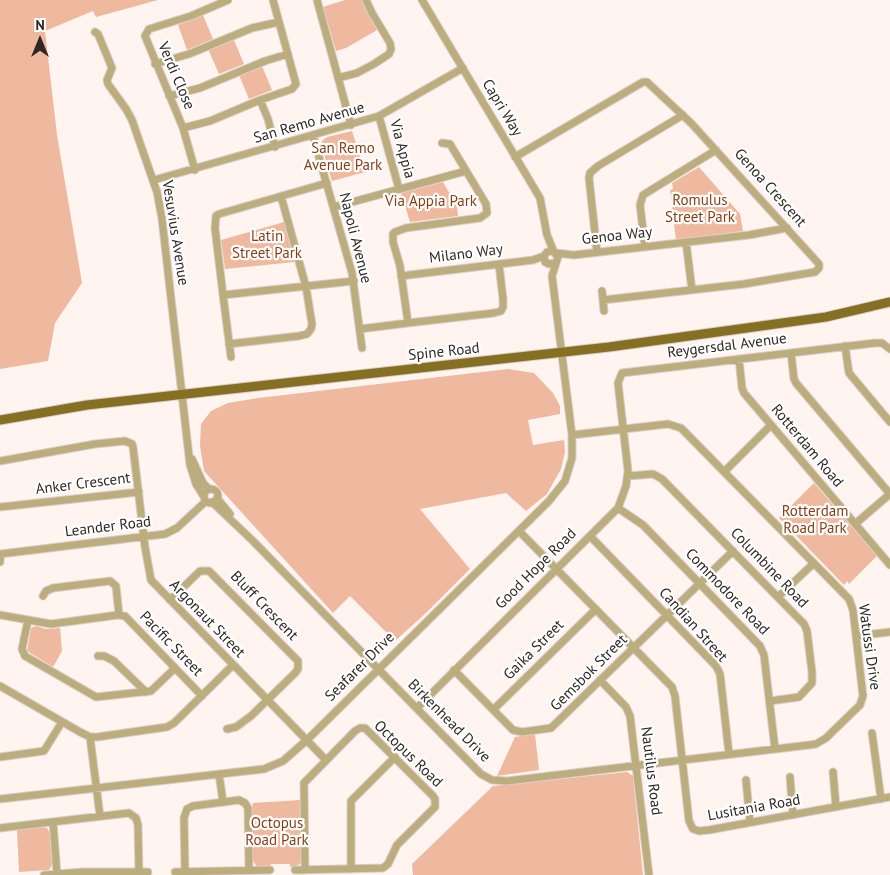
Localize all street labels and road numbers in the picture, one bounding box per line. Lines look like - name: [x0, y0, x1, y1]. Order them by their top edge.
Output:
- street label: Verdi Close: [154, 40, 198, 112]
- street label: Capri Way: [478, 76, 526, 140]
- street label: San Remo Avenue: [251, 99, 367, 147]
- street label: Via Appia: [385, 117, 419, 181]
- street label: Genoa Crescent: [730, 145, 810, 231]
- street label: Vesuvius Avenue: [158, 179, 192, 287]
- street label: Napoli Avenue: [335, 191, 375, 285]
- street label: Genoa Way: [581, 223, 653, 249]
- street label: Milano Way: [428, 241, 504, 267]
- street label: Reygersdal Avenue: [666, 330, 788, 362]
- street label: Spine Road: [407, 339, 481, 365]
- street label: Rotterdam Road: [767, 401, 847, 491]
- street label: Anker Crescent: [35, 469, 131, 499]
- street label: Leander Road: [64, 513, 152, 541]
- street label: Columbine Road: [726, 524, 812, 612]
- street label: Good Hope Road: [492, 525, 580, 613]
- street label: Commodore Road: [681, 545, 773, 639]
- street label: Bluff Crescent: [226, 568, 302, 644]
- street label: Argonaut Street: [165, 576, 249, 662]
- street label: Candian Street: [655, 584, 731, 666]
- street label: Watussi Drive: [854, 603, 884, 691]
- street label: Pacific Street: [136, 608, 206, 680]
- street label: Gaika Street: [500, 616, 568, 684]
- street label: Seafarer Drive: [322, 629, 398, 705]
- street label: Gemsbok Street: [547, 631, 631, 715]
- street label: Birkenhead Drive: [404, 676, 494, 766]
- street label: Octopus Road: [370, 717, 446, 791]
- street label: Nautilus Road: [637, 726, 665, 816]
- street label: Lusitania Road: [706, 791, 802, 825]

